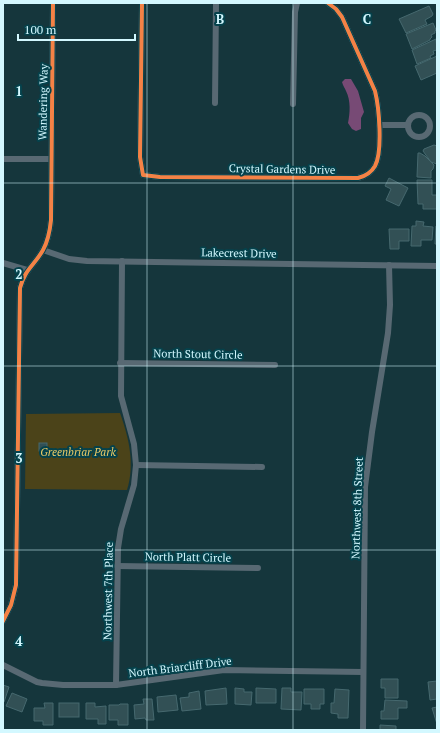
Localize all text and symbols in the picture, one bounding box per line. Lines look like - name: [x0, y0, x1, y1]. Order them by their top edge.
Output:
- text: B: [216, 10, 224, 28]
- text: C: [363, 10, 371, 28]
- scale bar: [18, 16, 135, 42]
- text: 100 m: [24, 22, 57, 37]
- street label: Wandering Way: [35, 63, 51, 140]
- text: 1: [15, 82, 23, 100]
- street label: Crystal Gardens Drive: [229, 161, 336, 177]
- street label: Lakecrest Drive: [201, 245, 277, 261]
- text: 2: [15, 265, 23, 283]
- street label: North Stout Circle: [153, 346, 243, 362]
- park label: Greenbriar Park: [40, 445, 116, 459]
- text: 3: [15, 449, 23, 467]
- street label: Northwest 8th Street: [348, 457, 366, 559]
- street label: Northwest 7th Place: [100, 541, 116, 640]
- street label: North Platt Circle: [145, 549, 232, 565]
- text: 4: [15, 632, 23, 650]
- street label: North Briarcliff Drive: [128, 654, 233, 680]

